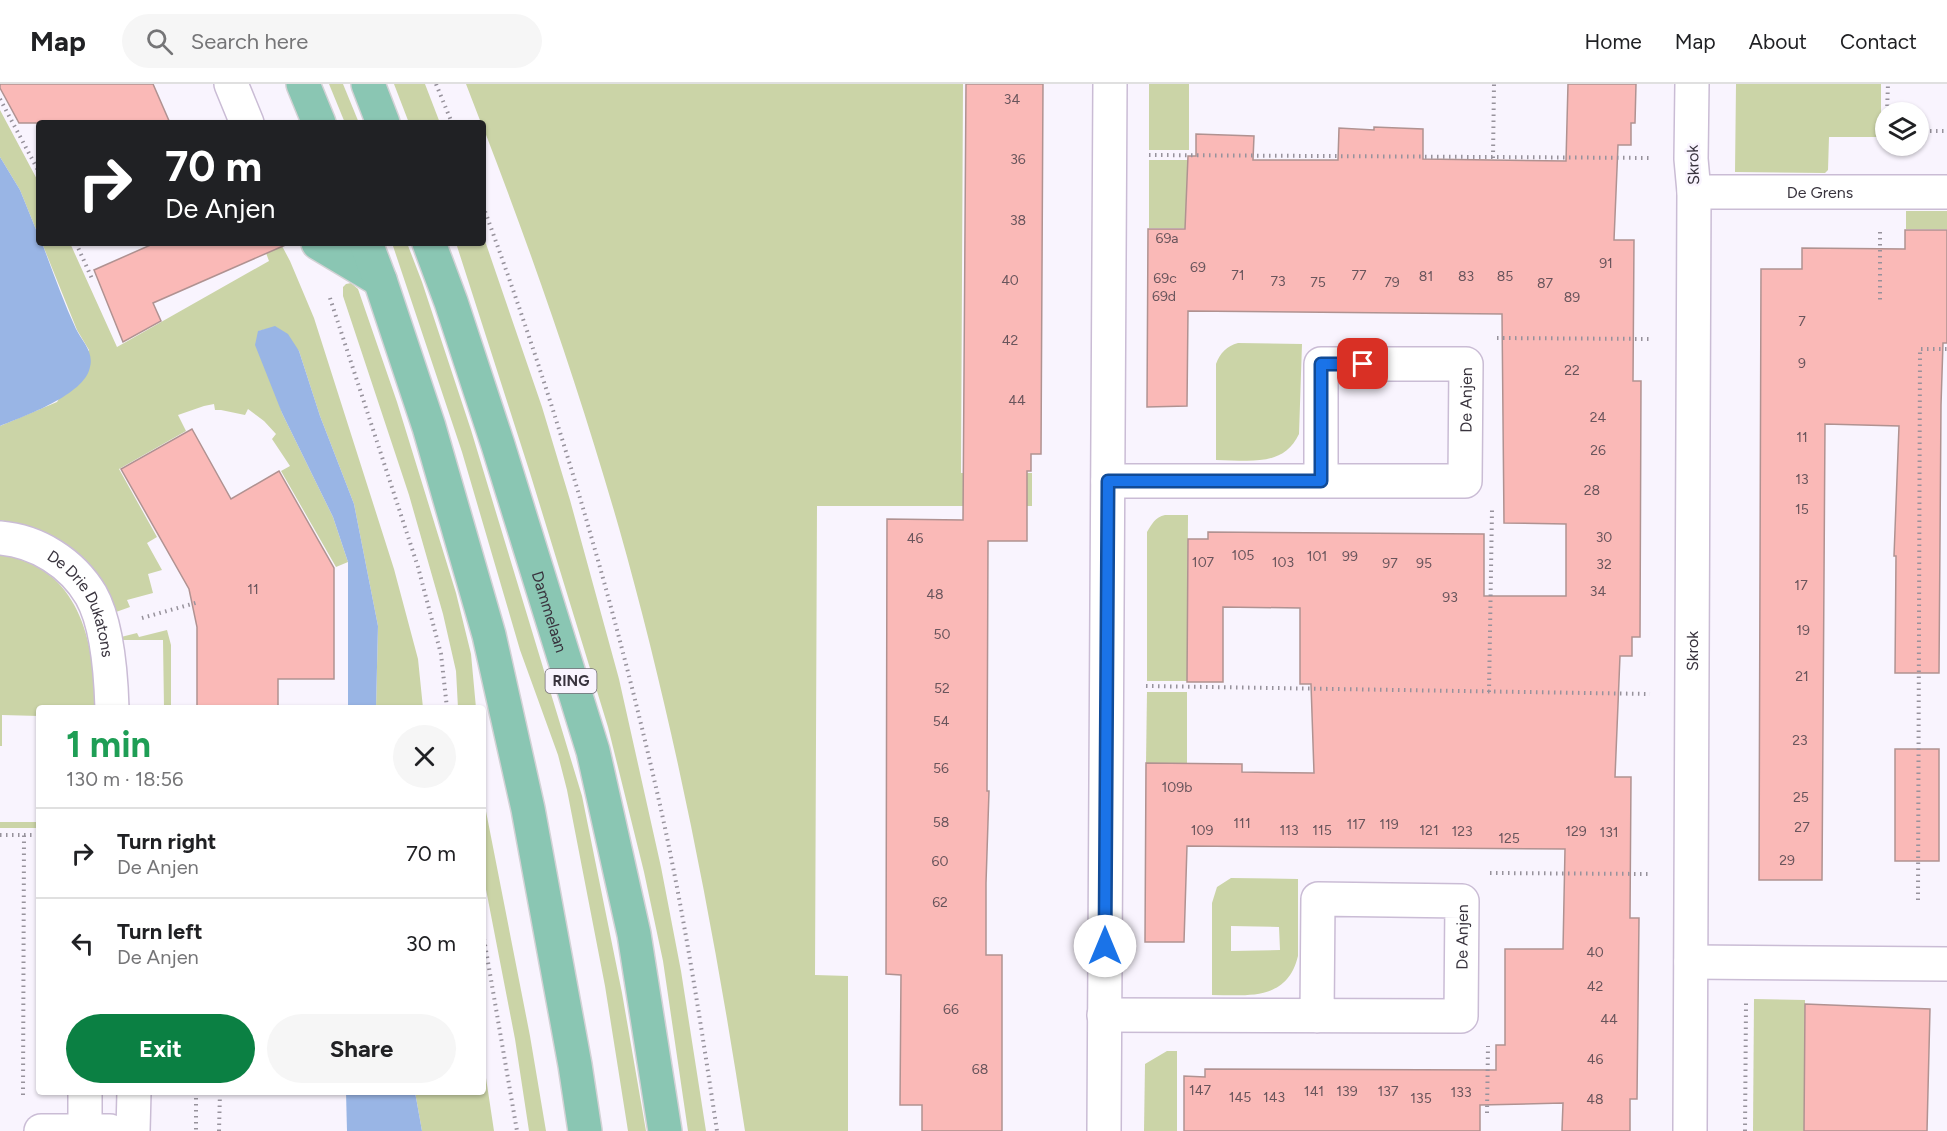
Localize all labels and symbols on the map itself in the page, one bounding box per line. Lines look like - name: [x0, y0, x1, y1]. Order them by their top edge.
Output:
- house number: 34: [1004, 91, 1020, 108]
- street label: Skrok: [1683, 144, 1703, 185]
- house number: 36: [1010, 151, 1026, 168]
- street label: De Grens: [1787, 183, 1853, 202]
- house number: 38: [1010, 212, 1026, 229]
- house number: 69a: [1156, 230, 1179, 247]
- house number: 91: [1599, 255, 1613, 272]
- house number: 69: [1190, 259, 1206, 276]
- house number: 71: [1231, 267, 1245, 284]
- house number: 77: [1351, 267, 1367, 284]
- house number: 81: [1419, 268, 1433, 285]
- house number: 83: [1458, 268, 1474, 285]
- house number: 85: [1497, 268, 1513, 285]
- house number: 69c: [1153, 270, 1177, 287]
- house number: 40: [1001, 272, 1019, 289]
- house number: 73: [1270, 273, 1286, 290]
- house number: 75: [1310, 274, 1326, 291]
- house number: 79: [1384, 274, 1400, 291]
- house number: 87: [1537, 275, 1554, 292]
- house number: 69d: [1152, 288, 1176, 305]
- house number: 89: [1564, 289, 1580, 306]
- house number: 7: [1798, 313, 1806, 330]
- house number: 42: [1002, 332, 1018, 349]
- pin: [1337, 338, 1388, 389]
- house number: 9: [1798, 355, 1806, 372]
- house number: 22: [1564, 362, 1580, 379]
- street label: De Anjen: [1456, 367, 1475, 433]
- house number: 44: [1008, 392, 1026, 409]
- house number: 24: [1590, 409, 1607, 426]
- house number: 11: [1796, 429, 1808, 446]
- house number: 26: [1590, 442, 1606, 459]
- house number: 13: [1795, 471, 1809, 488]
- house number: 28: [1584, 482, 1600, 499]
- house number: 15: [1795, 501, 1809, 518]
- house number: 30: [1596, 529, 1612, 546]
- house number: 46: [907, 530, 923, 547]
- street label: De Drie Dukatons: [44, 546, 118, 658]
- house number: 105: [1232, 547, 1254, 564]
- house number: 101: [1307, 548, 1327, 565]
- house number: 99: [1342, 548, 1358, 565]
- house number: 107: [1192, 554, 1215, 571]
- house number: 103: [1272, 554, 1294, 571]
- house number: 97: [1382, 555, 1398, 572]
- house number: 95: [1416, 555, 1432, 572]
- house number: 32: [1596, 556, 1612, 573]
- street label: Dammelaan: [528, 569, 571, 655]
- house number: 17: [1794, 577, 1808, 594]
- house number: 11: [247, 581, 259, 598]
- house number: 34: [1590, 583, 1606, 600]
- house number: 48: [926, 586, 944, 603]
- house number: 93: [1442, 589, 1458, 606]
- house number: 19: [1796, 622, 1810, 639]
- house number: 50: [933, 626, 951, 643]
- street label: Skrok: [1682, 631, 1702, 671]
- house number: 21: [1795, 668, 1809, 685]
- road number: RING: [546, 669, 596, 693]
- house number: 52: [934, 680, 950, 697]
- house number: 54: [933, 713, 950, 730]
- house number: 23: [1792, 732, 1808, 749]
- house number: 56: [933, 760, 949, 777]
- house number: 109b: [1162, 779, 1192, 796]
- house number: 25: [1793, 789, 1809, 806]
- house number: 58: [933, 814, 949, 831]
- house number: 111: [1233, 815, 1251, 832]
- house number: 117: [1346, 816, 1366, 833]
- house number: 119: [1379, 816, 1399, 833]
- house number: 27: [1794, 819, 1810, 836]
- house number: 109: [1191, 822, 1213, 839]
- house number: 113: [1279, 822, 1299, 839]
- house number: 115: [1312, 822, 1332, 839]
- house number: 121: [1419, 822, 1439, 839]
- house number: 123: [1451, 823, 1473, 840]
- house number: 129: [1565, 823, 1587, 840]
- house number: 131: [1599, 824, 1619, 841]
- house number: 125: [1498, 830, 1520, 847]
- house number: 29: [1779, 852, 1795, 869]
- house number: 60: [932, 853, 948, 870]
- house number: 62: [932, 894, 948, 911]
- street label: De Anjen: [1452, 904, 1471, 970]
- position arrow: [1073, 914, 1137, 978]
- house number: 40: [1586, 944, 1604, 961]
- house number: 42: [1587, 978, 1603, 995]
- house number: 66: [943, 1001, 959, 1018]
- house number: 44: [1600, 1011, 1618, 1028]
- house number: 46: [1587, 1051, 1603, 1068]
- house number: 68: [972, 1061, 988, 1078]
- house number: 147: [1189, 1082, 1211, 1099]
- house number: 141: [1304, 1083, 1324, 1100]
- house number: 139: [1336, 1083, 1358, 1100]
- house number: 137: [1378, 1083, 1399, 1100]
- house number: 133: [1450, 1084, 1472, 1101]
- house number: 145: [1229, 1089, 1251, 1106]
- house number: 143: [1263, 1089, 1285, 1106]
- house number: 135: [1410, 1090, 1432, 1107]
- house number: 48: [1586, 1091, 1604, 1108]

